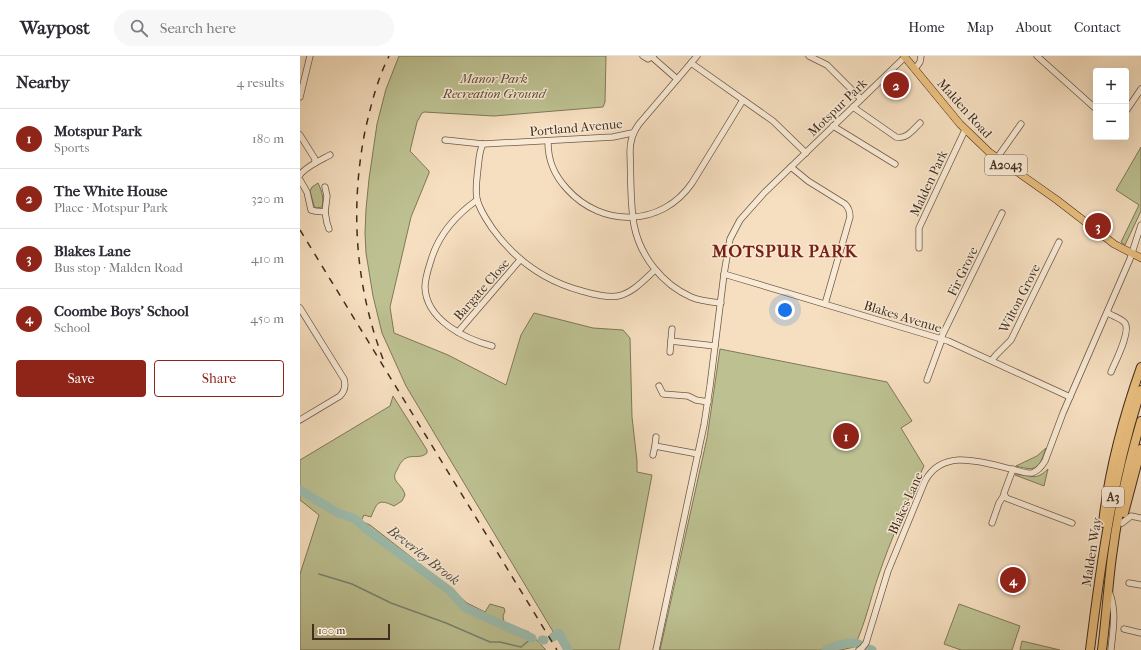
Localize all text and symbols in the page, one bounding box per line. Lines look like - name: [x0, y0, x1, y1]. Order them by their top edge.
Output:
- search box: [114, 10, 394, 46]
- text: Waypost: [20, 17, 90, 39]
- icon: search: [128, 17, 150, 39]
- text: Search here: [160, 19, 236, 37]
- text: Home: [908, 19, 945, 36]
- text: Map: [967, 19, 994, 36]
- text: About: [1016, 19, 1052, 36]
- text: Contact: [1074, 19, 1121, 36]
- map controls: [1093, 68, 1129, 140]
- button: +: [1093, 68, 1129, 104]
- pin: 2: [883, 70, 909, 100]
- park label: Manor Park Recreation Ground: [442, 71, 548, 101]
- text: Nearby: [16, 72, 70, 92]
- text: 4 results: [237, 75, 284, 90]
- street label: Motspur Park: [805, 75, 870, 139]
- street label: Malden Road: [934, 76, 996, 142]
- button: −: [1093, 104, 1129, 140]
- street label: Portland Avenue: [529, 116, 624, 139]
- text: Motspur Park: [54, 122, 142, 140]
- text: 1: [27, 131, 31, 146]
- text: 180 m: [252, 131, 284, 146]
- text: Sports: [54, 140, 89, 155]
- street label: Malden Park: [907, 148, 950, 219]
- road number: A2043: [985, 155, 1027, 175]
- text: The White House: [54, 182, 167, 200]
- text: 2: [26, 191, 32, 206]
- text: 320 m: [251, 191, 284, 206]
- text: Place · Motspur Park: [54, 200, 168, 215]
- pin: 3: [1085, 211, 1111, 241]
- district label: MOTSPUR PARK: [711, 241, 859, 261]
- text: Blakes Lane: [54, 242, 131, 260]
- street label: Fir Grove: [944, 244, 981, 298]
- text: 3: [26, 251, 32, 266]
- text: 410 m: [251, 251, 284, 266]
- street label: Bargate Close: [451, 255, 513, 323]
- text: Bus stop · Malden Road: [54, 260, 183, 275]
- street label: Wilton Grove: [995, 261, 1043, 336]
- street label: Blakes Avenue: [862, 298, 944, 336]
- your location: [775, 300, 795, 320]
- text: Coombe Boys' School: [54, 302, 189, 320]
- text: 4: [25, 311, 33, 326]
- text: 450 m: [250, 311, 284, 326]
- text: School: [54, 320, 90, 335]
- button: Save: [16, 360, 146, 397]
- button: Share: [154, 360, 284, 397]
- pin: 1: [833, 421, 859, 451]
- street label: Blakes Lane: [885, 469, 926, 537]
- road number: A3: [1102, 487, 1124, 507]
- street label: Malden Way: [1079, 515, 1105, 588]
- water label: Beverley Brook: [383, 521, 463, 589]
- pin: 4: [1000, 565, 1026, 595]
- scale bar: [312, 622, 390, 641]
- text: 100 m: [318, 624, 346, 637]

